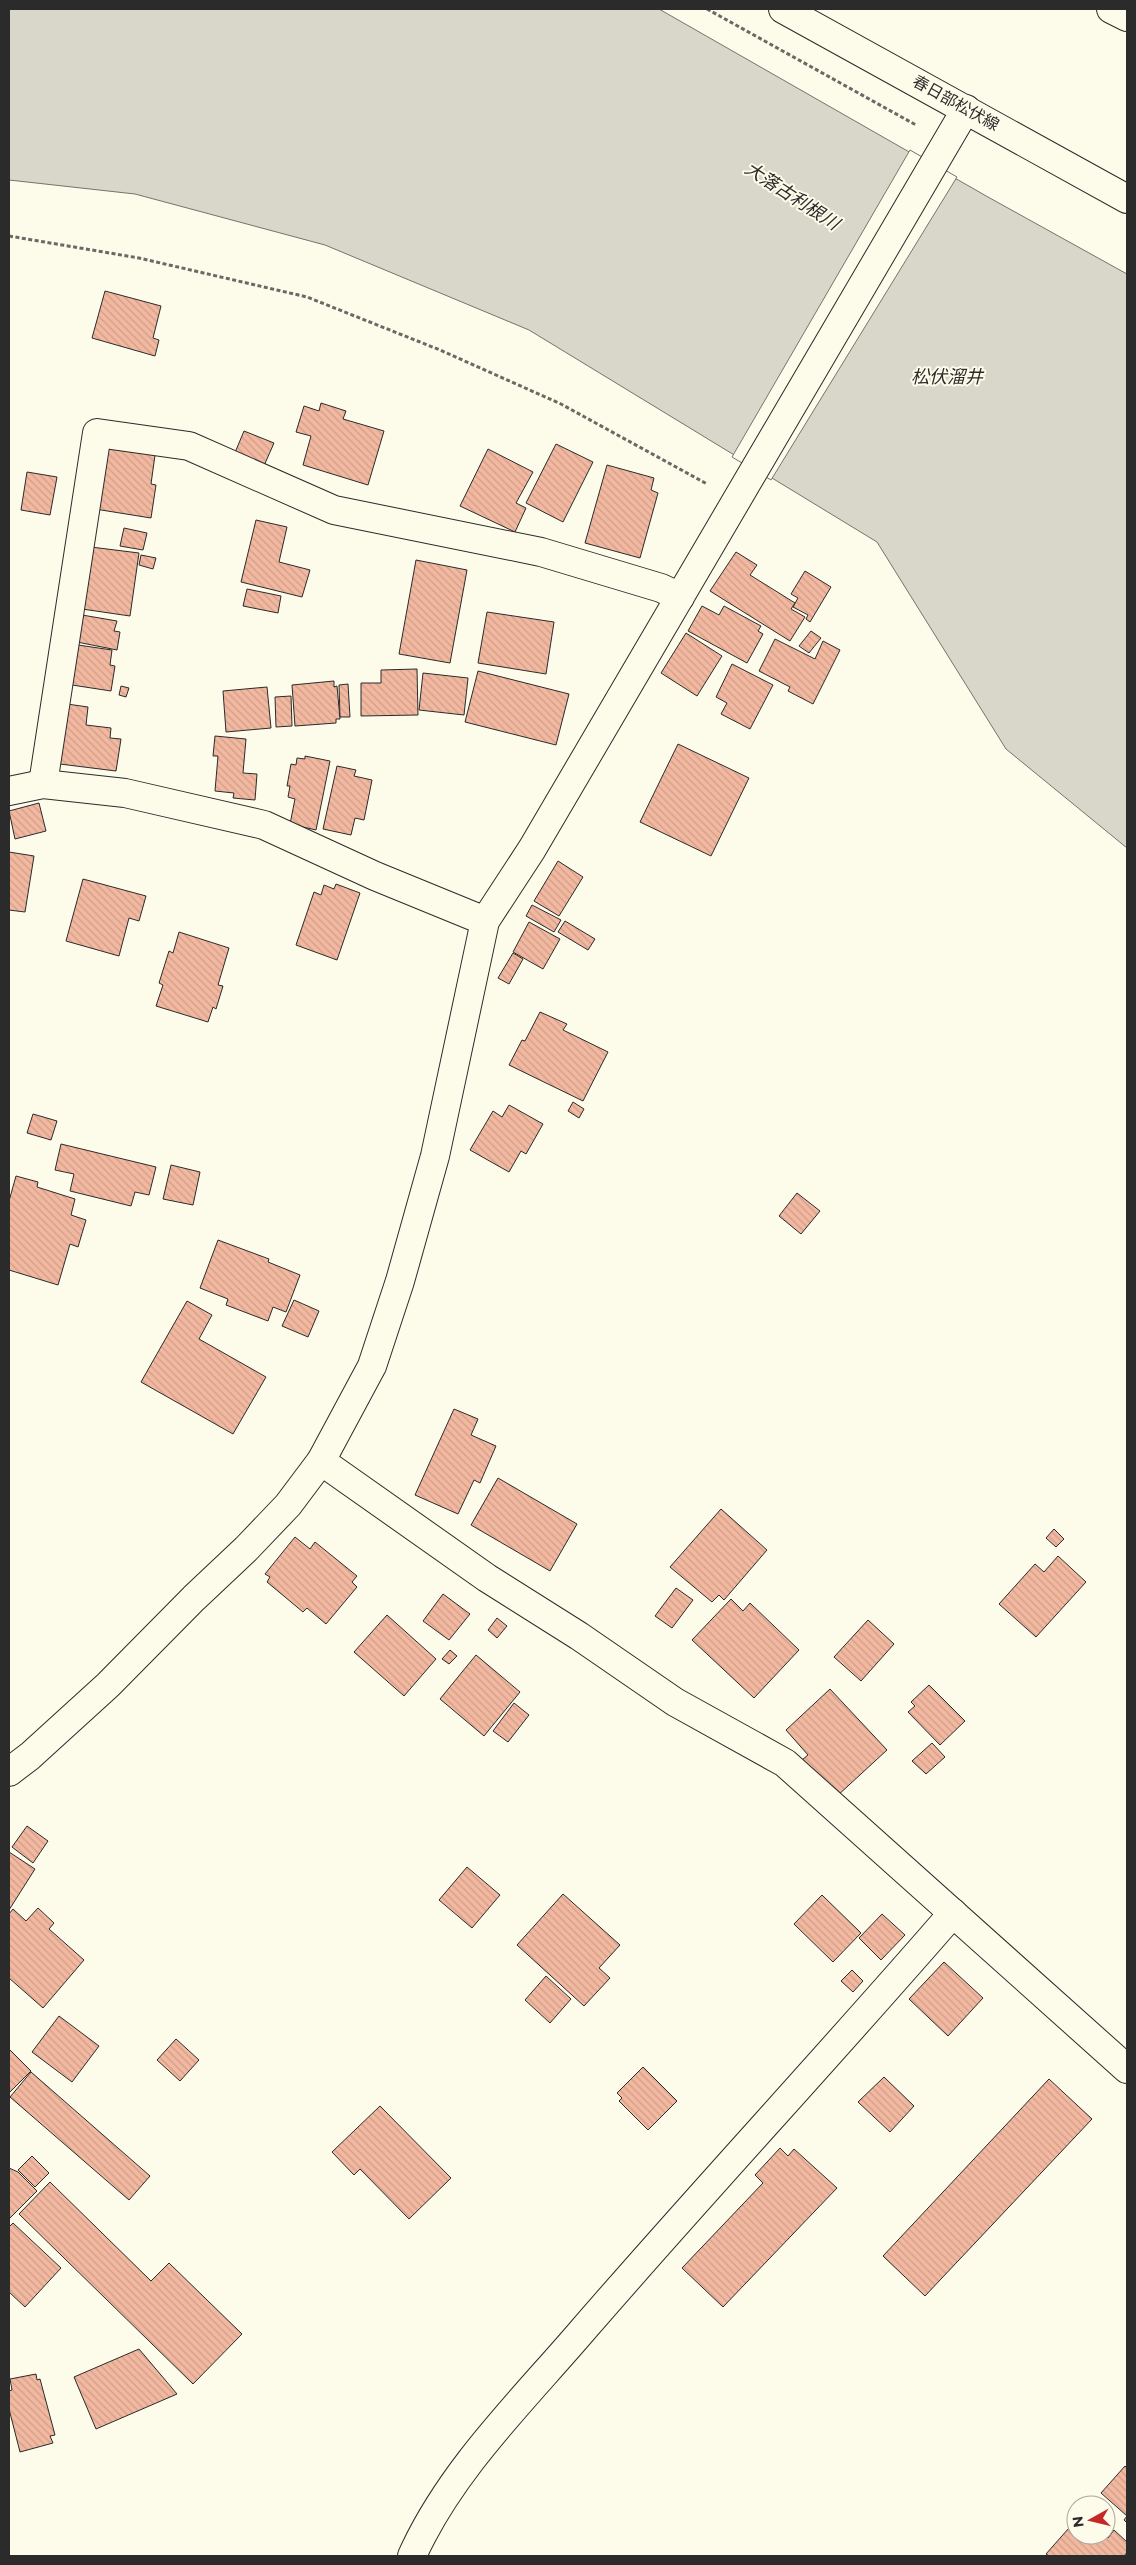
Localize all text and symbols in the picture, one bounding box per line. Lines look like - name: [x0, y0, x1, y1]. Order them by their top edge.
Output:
- street label: 春日部松伏線: [909, 71, 1003, 135]
- water label: 大落古利根川: [741, 157, 845, 236]
- water label: 松伏溜井: [911, 366, 985, 388]
- north arrow: [1066, 2495, 1116, 2545]
- text: N: [1068, 2515, 1088, 2529]

